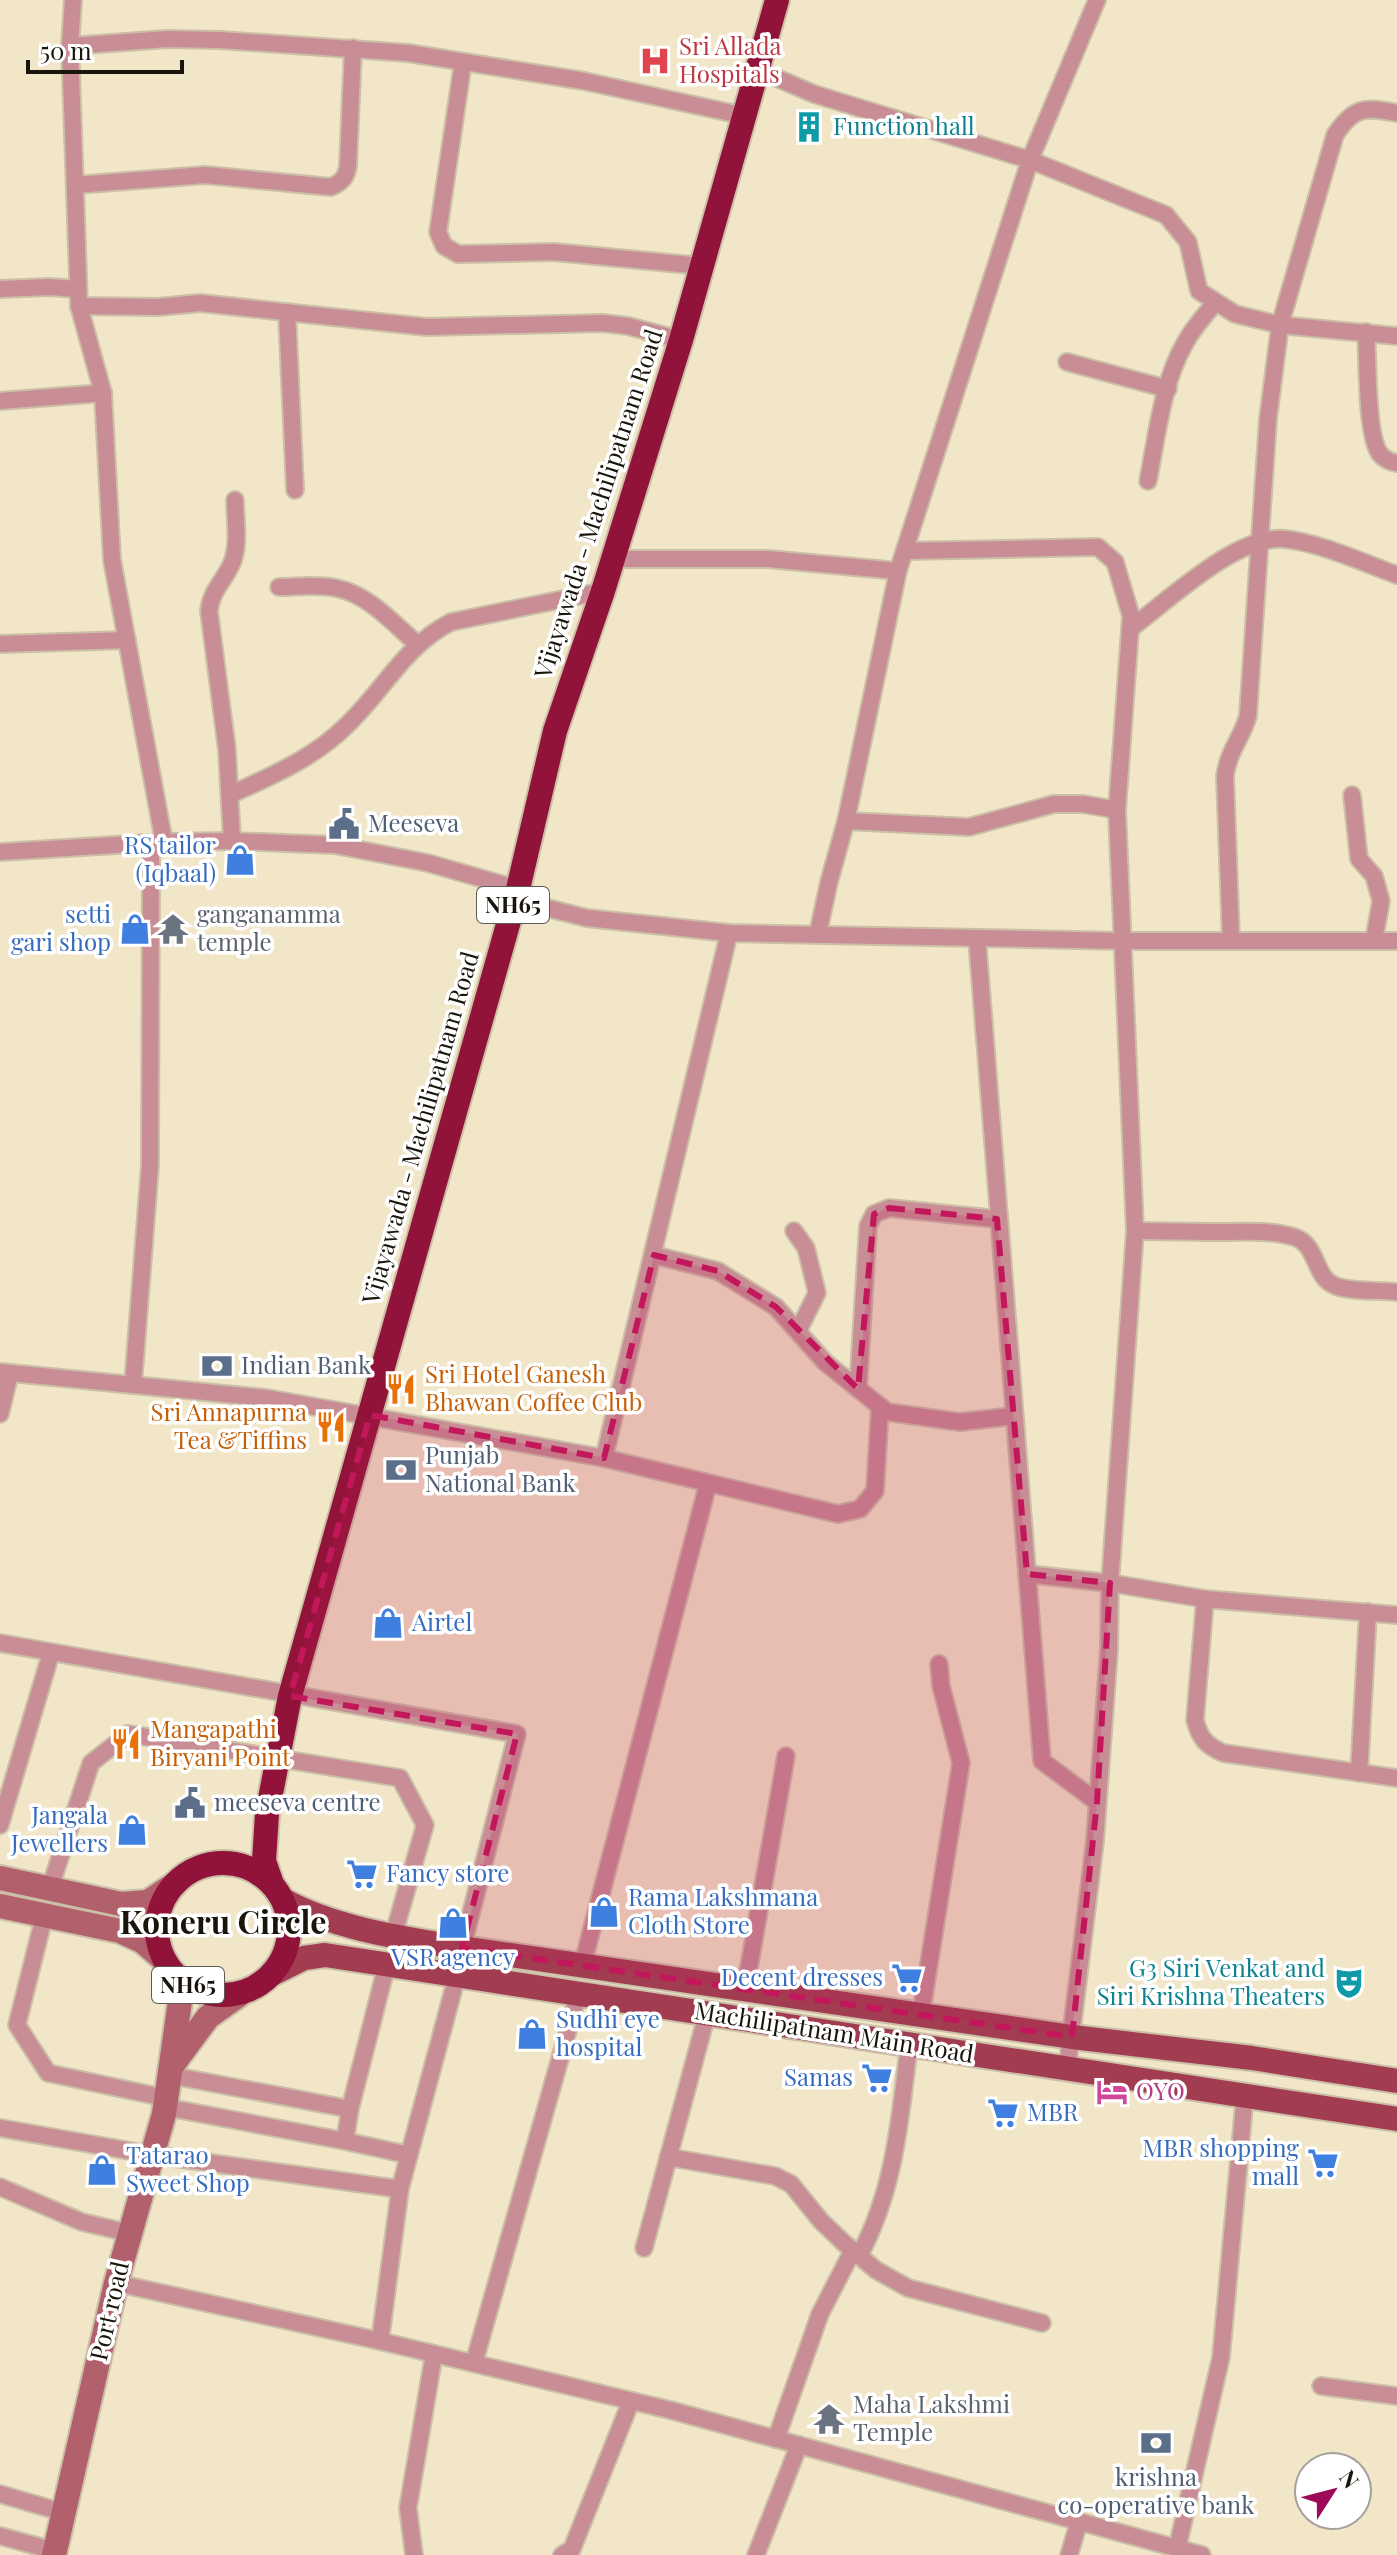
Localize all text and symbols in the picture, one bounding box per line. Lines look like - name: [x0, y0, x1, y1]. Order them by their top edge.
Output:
- scale bar: [28, 24, 182, 74]
- place label: Sri Allada Hospitals: [679, 29, 782, 89]
- text: 50 m: [40, 34, 92, 66]
- hospital icon: Sri Allada Hospitals: [638, 44, 672, 78]
- place label: Function hall: [833, 109, 975, 141]
- building icon: Function hall: [792, 110, 826, 144]
- street label: Vijayawada - Machilipatnam Road: [525, 325, 669, 683]
- place label: Meeseva: [368, 806, 459, 838]
- public building icon: Meeseva: [327, 807, 361, 841]
- place label: RS tailor (Iqbaal): [124, 828, 216, 888]
- shop icon: RS tailor (Iqbaal): [223, 843, 257, 877]
- road number: NH65: [477, 887, 549, 923]
- place label: setti gari shop: [11, 897, 111, 957]
- place label: ganganamma temple: [197, 897, 341, 957]
- shop icon: setti gari shop: [118, 912, 152, 946]
- temple icon: ganganamma temple: [156, 912, 190, 946]
- street label: Vijayawada - Machilipatnam Road: [353, 947, 485, 1308]
- place label: Indian Bank: [241, 1348, 372, 1380]
- bank icon: Indian Bank: [200, 1349, 234, 1383]
- place label: Sri Hotel Ganesh Bhawan Coffee Club: [425, 1357, 642, 1417]
- restaurant icon: Sri Hotel Ganesh Bhawan Coffee Club: [384, 1372, 418, 1406]
- place label: Sri Annapurna Tea &Tiffins: [151, 1395, 307, 1455]
- restaurant icon: Sri Annapurna Tea &Tiffins: [314, 1410, 348, 1444]
- place label: Punjab National Bank: [425, 1438, 576, 1498]
- bank icon: Punjab National Bank: [384, 1453, 418, 1487]
- place label: Airtel: [411, 1605, 472, 1637]
- shop icon: Airtel: [371, 1606, 405, 1640]
- place label: Mangapathi Biryani Point: [150, 1712, 291, 1772]
- restaurant icon: Mangapathi Biryani Point: [109, 1727, 143, 1761]
- place label: meeseva centre: [214, 1785, 381, 1817]
- public building icon: meeseva centre: [173, 1786, 207, 1820]
- place label: Jangala Jewellers: [10, 1798, 108, 1858]
- shop icon: Jangala Jewellers: [115, 1813, 149, 1847]
- place label: Fancy store: [386, 1856, 509, 1888]
- supermarket icon: Fancy store: [345, 1857, 379, 1891]
- place label: Rama Lakshmana Cloth Store: [628, 1880, 818, 1940]
- shop icon: Rama Lakshmana Cloth Store: [587, 1895, 621, 1929]
- district label: Koneru Circle: [120, 1899, 326, 1942]
- shop icon: VSR agency: [436, 1906, 470, 1940]
- place label: VSR agency: [390, 1940, 515, 1972]
- place label: G3 Siri Venkat and Siri Krishna Theaters: [1097, 1951, 1325, 2011]
- place label: Decent dresses: [721, 1960, 883, 1992]
- supermarket icon: Decent dresses: [890, 1961, 924, 1995]
- theatre icon: G3 Siri Venkat and Siri Krishna Theaters: [1332, 1966, 1366, 2000]
- road number: NH65: [152, 1967, 224, 2003]
- street label: Machilipatnam Main Road: [693, 1993, 976, 2069]
- place label: Sudhi eye hospital: [556, 2002, 660, 2062]
- shop icon: Sudhi eye hospital: [515, 2017, 549, 2051]
- place label: Samas: [784, 2060, 853, 2092]
- supermarket icon: Samas: [860, 2061, 894, 2095]
- place label: OYO: [1136, 2074, 1185, 2106]
- hotel icon: OYO: [1095, 2075, 1129, 2109]
- place label: MBR: [1027, 2095, 1079, 2127]
- supermarket icon: MBR: [986, 2096, 1020, 2130]
- place label: MBR shopping mall: [1142, 2131, 1299, 2191]
- place label: Tatarao Sweet Shop: [126, 2138, 250, 2198]
- supermarket icon: MBR shopping mall: [1306, 2146, 1340, 2180]
- shop icon: Tatarao Sweet Shop: [85, 2153, 119, 2187]
- street label: Port road: [81, 2258, 135, 2363]
- place label: Maha Lakshmi Temple: [853, 2387, 1010, 2447]
- temple icon: Maha Lakshmi Temple: [812, 2402, 846, 2436]
- bank icon: krishna co-operative bank: [1139, 2426, 1173, 2460]
- north arrow: [1293, 2451, 1373, 2531]
- place label: krishna co-operative bank: [1058, 2460, 1255, 2520]
- text: N: [1333, 2463, 1367, 2494]

